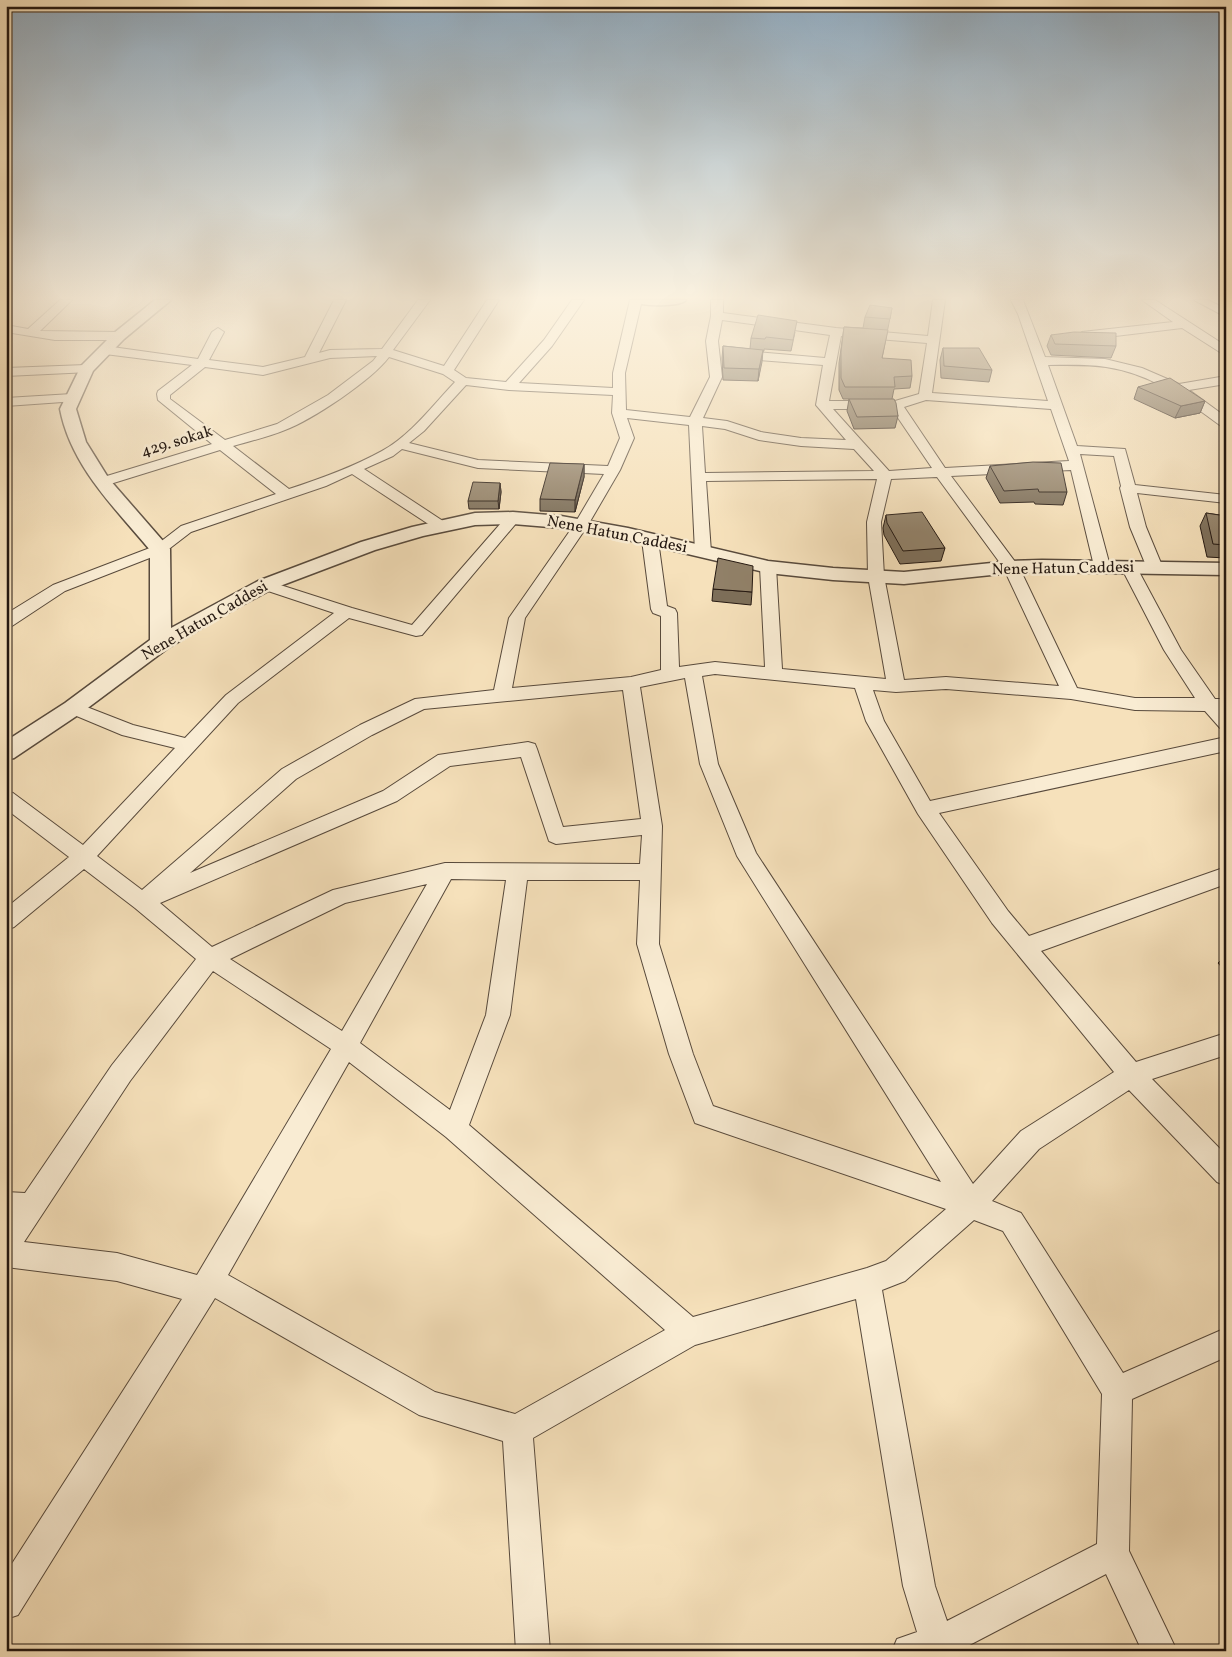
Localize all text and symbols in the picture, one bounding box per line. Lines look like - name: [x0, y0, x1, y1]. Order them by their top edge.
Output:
- street label: 429. sokak: [138, 421, 216, 463]
- street label: Nene Hatun Caddesi: [545, 511, 689, 559]
- street label: Nene Hatun Caddesi: [991, 557, 1135, 581]
- street label: Nene Hatun Caddesi: [138, 576, 272, 666]

